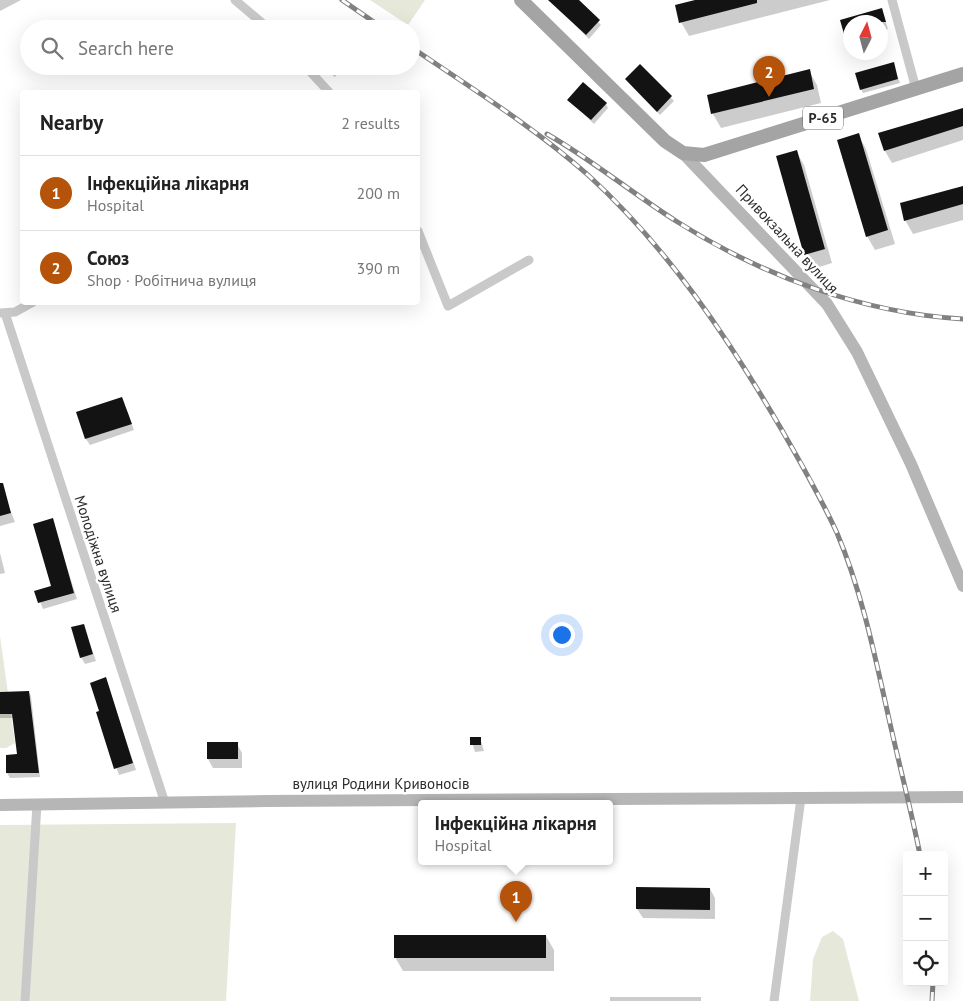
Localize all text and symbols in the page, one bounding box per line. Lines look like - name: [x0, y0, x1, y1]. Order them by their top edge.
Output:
- north arrow: [843, 15, 888, 60]
- search box: [20, 20, 420, 75]
- icon: search: [38, 34, 66, 62]
- text: Search here: [78, 36, 174, 60]
- pin: 2: [753, 56, 785, 97]
- road number: Р-65: [803, 106, 843, 130]
- text: Nearby: [40, 109, 103, 136]
- text: 2 results: [341, 113, 400, 133]
- text: Інфекційна лікарня: [87, 171, 249, 195]
- street label: Привокзальна вулиця: [732, 180, 843, 297]
- text: 1: [51, 183, 61, 203]
- text: 200 m: [357, 183, 400, 203]
- text: Hospital: [87, 195, 144, 215]
- text: Союз: [87, 246, 129, 270]
- text: 2: [51, 258, 61, 278]
- text: 390 m: [357, 258, 400, 278]
- text: Shop · Робітнича вулиця: [87, 270, 256, 290]
- street label: Молодіжна вулиця: [71, 493, 126, 615]
- your location: [549, 622, 575, 648]
- street label: вулиця Родини Кривоносів: [292, 774, 470, 793]
- popup: [418, 800, 613, 865]
- text: Інфекційна лікарня: [434, 811, 597, 835]
- text: Hospital: [434, 835, 492, 855]
- map controls: [903, 851, 948, 986]
- button: +: [903, 851, 948, 896]
- pin: 1: [500, 881, 532, 922]
- button: −: [903, 896, 948, 941]
- button: locate: [903, 941, 948, 986]

